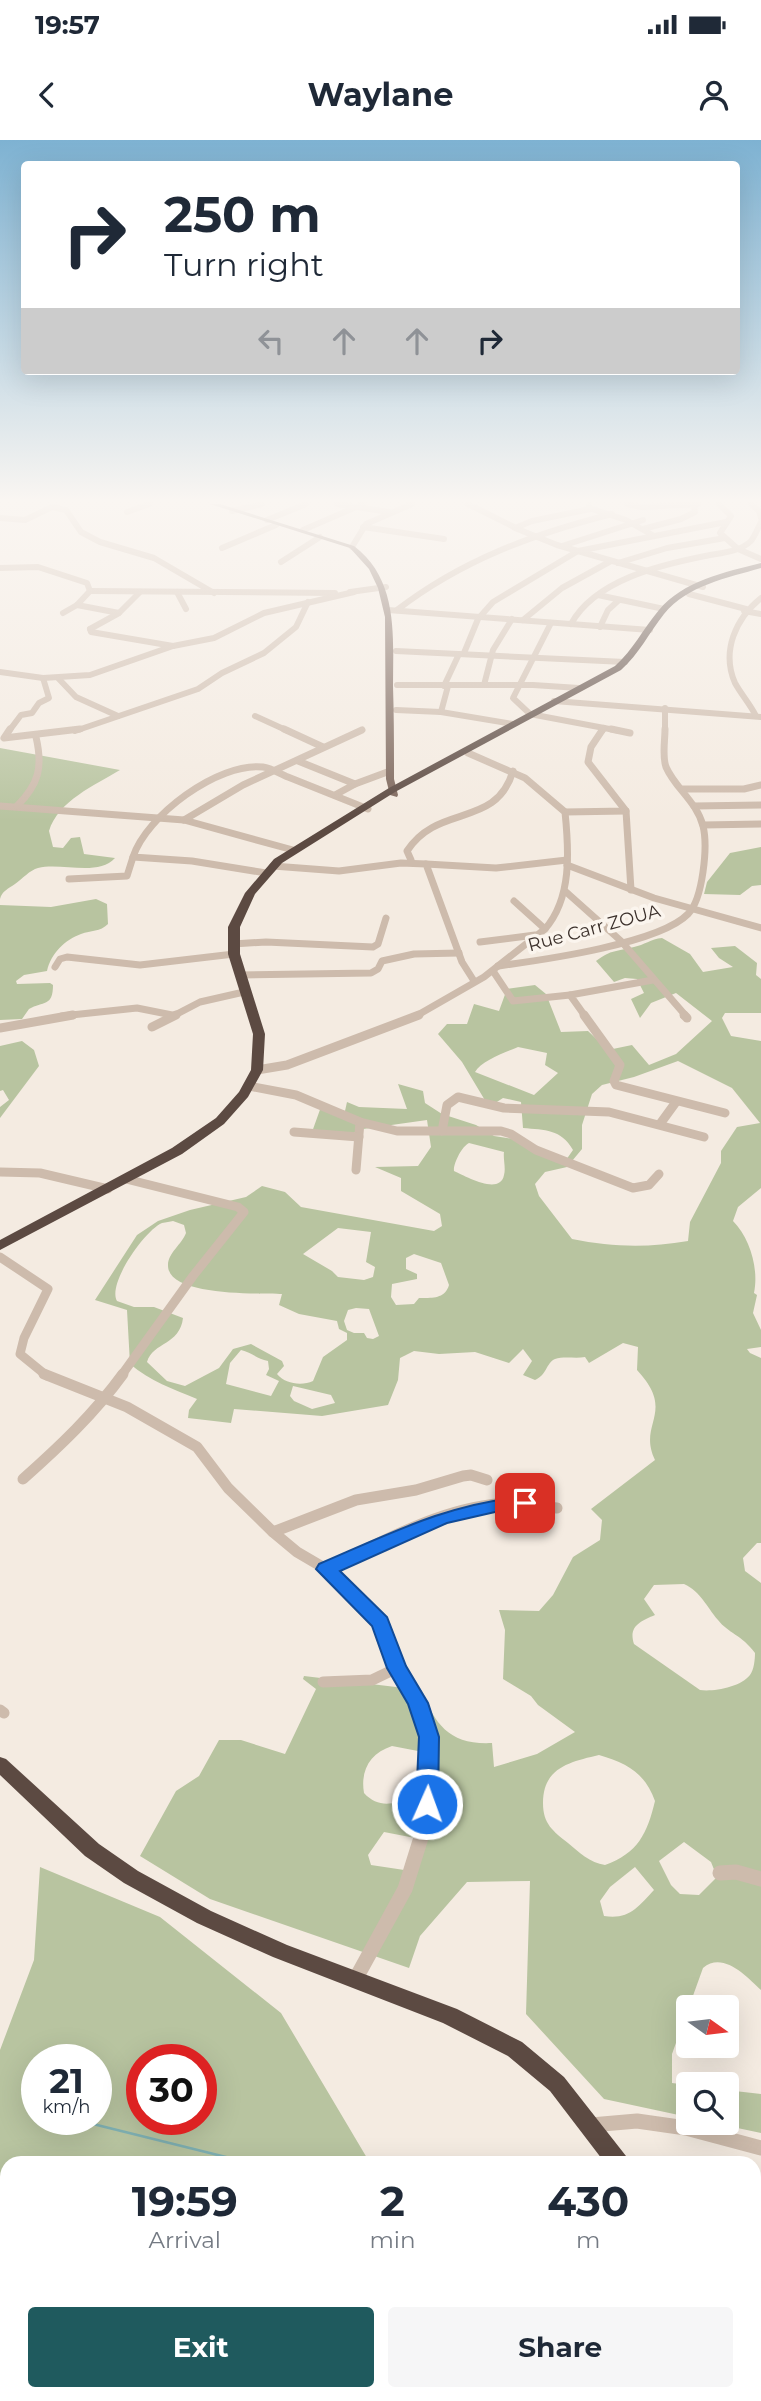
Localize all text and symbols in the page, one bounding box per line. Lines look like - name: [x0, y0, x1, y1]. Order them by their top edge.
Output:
- text: 19:57: [35, 9, 100, 41]
- text: Waylane: [308, 75, 453, 114]
- icon: back: [28, 76, 66, 114]
- icon: person: [695, 76, 733, 114]
- text: 250 m: [164, 185, 321, 244]
- icon: right: [49, 189, 140, 280]
- text: Turn right: [164, 245, 324, 284]
- icon: left: [252, 322, 290, 360]
- icon: ahead: [325, 322, 363, 360]
- icon: ahead: [398, 322, 436, 360]
- icon: right: [471, 322, 509, 360]
- street label: Rue Carr ZOUA: [525, 900, 663, 956]
- pin: [495, 1473, 555, 1533]
- icon: arrive: [506, 1484, 544, 1522]
- position arrow: [390, 1767, 464, 1841]
- north arrow: [676, 1995, 738, 2058]
- map controls: [676, 1995, 739, 2135]
- speed limit sign: 30: [126, 2044, 217, 2135]
- text: 21: [49, 2059, 84, 2102]
- button: search: [676, 2072, 739, 2135]
- text: km/h: [42, 2096, 91, 2118]
- text: 19:59: [132, 2175, 238, 2227]
- text: 2: [380, 2175, 405, 2227]
- text: 430: [547, 2175, 629, 2227]
- text: Arrival: [148, 2226, 221, 2254]
- text: min: [369, 2226, 416, 2254]
- text: m: [576, 2226, 600, 2254]
- button: Exit: [28, 2307, 374, 2387]
- button: Share: [388, 2307, 733, 2387]

